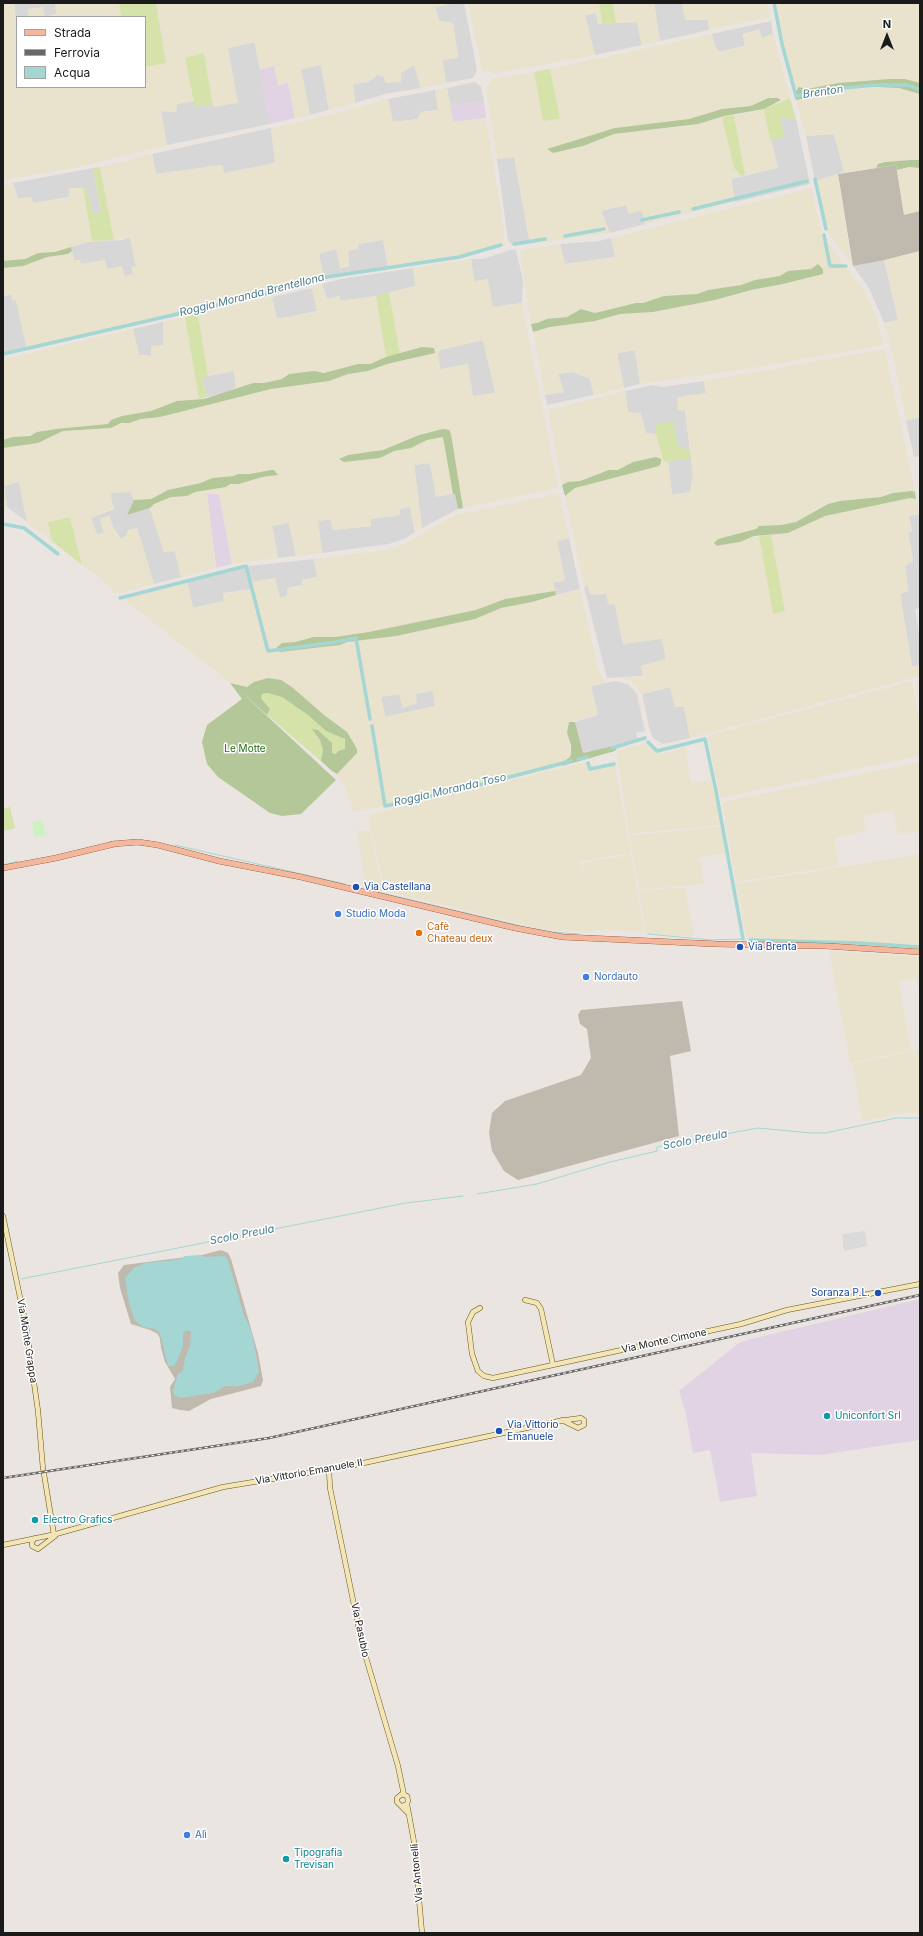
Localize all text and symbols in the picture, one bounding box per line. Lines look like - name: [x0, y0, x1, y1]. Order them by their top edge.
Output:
- legend: [16, 16, 146, 88]
- north arrow: [867, 16, 907, 56]
- text: N: [883, 17, 891, 31]
- text: Strada: [54, 25, 91, 40]
- text: Ferrovia: [54, 45, 100, 60]
- text: Acqua: [54, 65, 90, 80]
- water label: Brenton: [802, 83, 844, 101]
- water label: Roggia Moranda Brentellona: [178, 271, 326, 319]
- park label: Le Motte: [224, 743, 266, 755]
- water label: Roggia Moranda Toso: [392, 771, 508, 809]
- place label: Via Castellana: [364, 881, 431, 893]
- marker: Via Castellana: [351, 882, 361, 892]
- place label: Studio Moda: [346, 908, 406, 920]
- marker: Studio Moda: [333, 909, 343, 919]
- place label: Cafè Chateau deux: [427, 921, 493, 944]
- marker: Cafè Chateau deux: [414, 928, 424, 938]
- place label: Via Brenta: [748, 941, 797, 953]
- marker: Via Brenta: [735, 942, 745, 952]
- place label: Nordauto: [594, 971, 638, 983]
- marker: Nordauto: [581, 972, 591, 982]
- water label: Scolo Preula: [662, 1127, 728, 1153]
- water label: Scolo Preula: [209, 1222, 275, 1248]
- place label: Soranza P.L.: [811, 1287, 870, 1299]
- marker: Soranza P.L.: [873, 1288, 883, 1298]
- street label: Via Monte Grappa: [14, 1298, 40, 1384]
- street label: Via Monte Cimone: [620, 1326, 708, 1356]
- place label: Uniconfort Srl: [835, 1410, 901, 1422]
- marker: Uniconfort Srl: [822, 1411, 832, 1421]
- place label: Via Vittorio Emanuele: [507, 1419, 559, 1442]
- marker: Via Vittorio Emanuele: [494, 1426, 504, 1436]
- street label: Via Vittorio Emanuele II: [254, 1457, 364, 1487]
- place label: Electro Grafics: [43, 1514, 113, 1526]
- marker: Electro Grafics: [30, 1515, 40, 1525]
- street label: Via Pasubio: [348, 1602, 372, 1658]
- place label: Alì: [195, 1829, 207, 1841]
- marker: Alì: [182, 1830, 192, 1840]
- street label: Via Antonelli: [408, 1843, 426, 1903]
- place label: Tipografia Trevisan: [294, 1847, 342, 1870]
- marker: Tipografia Trevisan: [281, 1854, 291, 1864]

